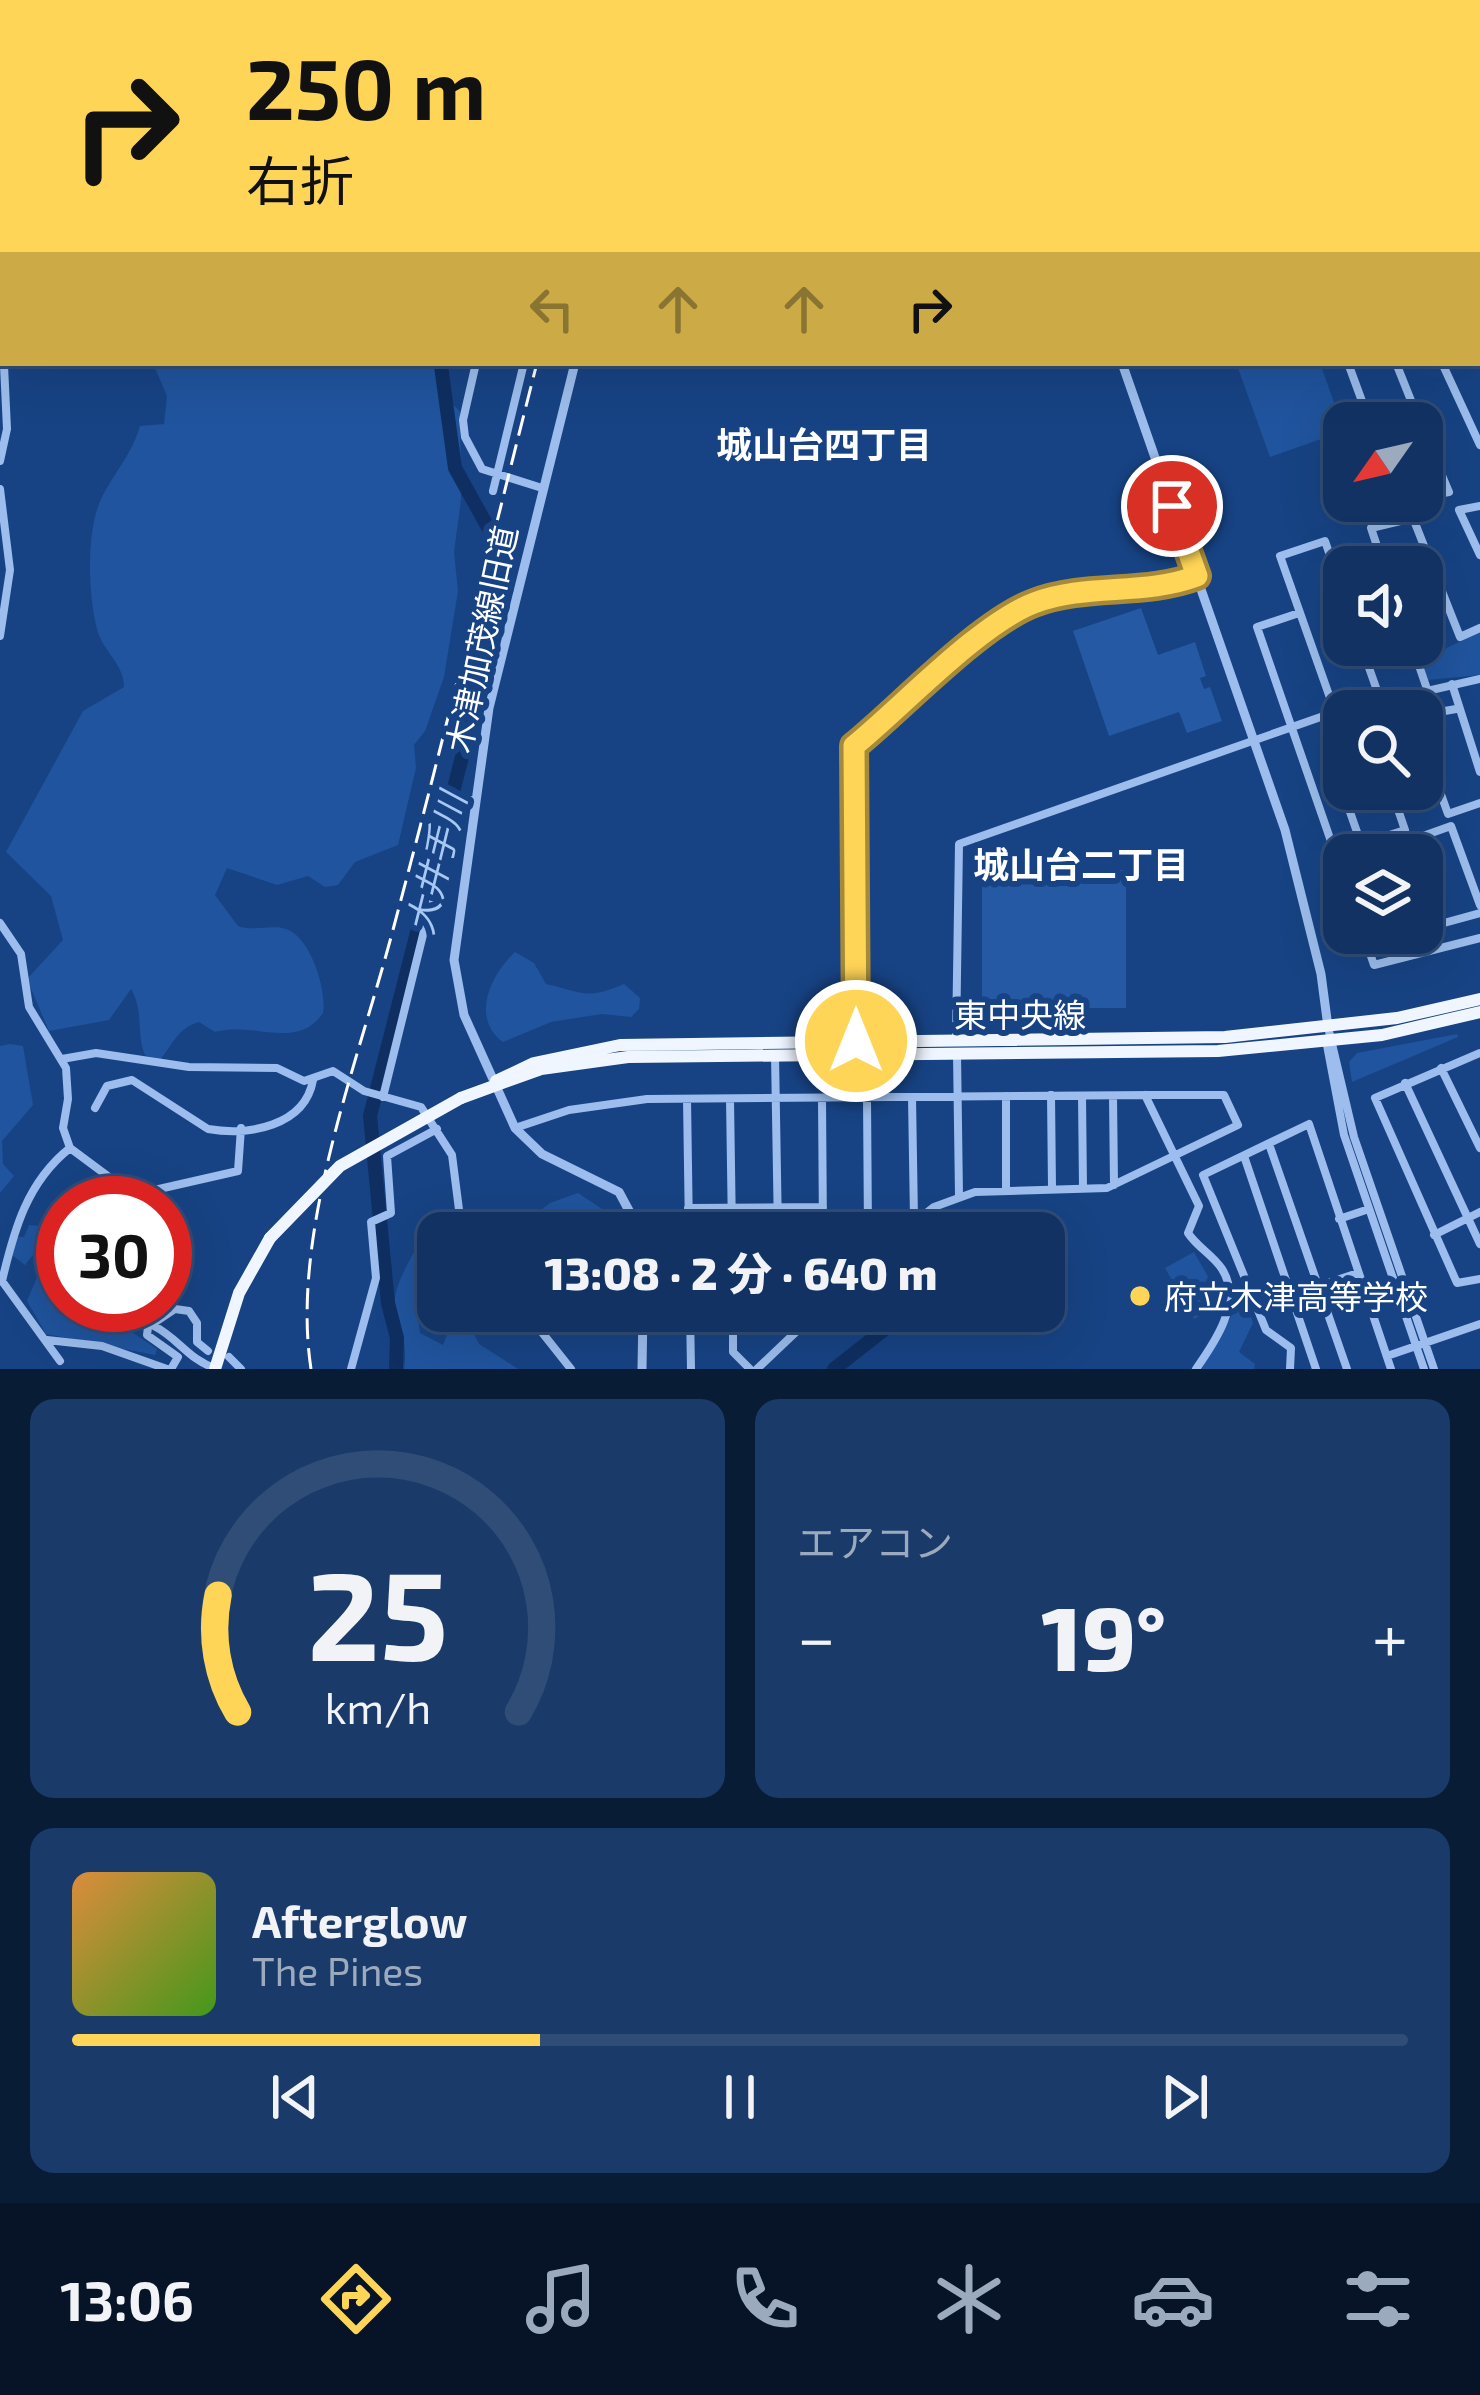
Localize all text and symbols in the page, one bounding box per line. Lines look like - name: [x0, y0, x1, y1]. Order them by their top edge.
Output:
- text: 250 m: [246, 36, 486, 137]
- icon: right: [48, 48, 204, 204]
- text: 右折: [246, 147, 354, 212]
- icon: left: [519, 276, 585, 342]
- icon: ahead: [645, 276, 711, 342]
- icon: ahead: [771, 276, 837, 342]
- icon: right: [897, 276, 963, 342]
- north arrow: [1323, 402, 1443, 522]
- map controls: [1323, 402, 1443, 954]
- district label: 城山台四丁目: [716, 422, 932, 465]
- pin: [1121, 455, 1223, 557]
- icon: arrive: [1139, 473, 1205, 539]
- street label: 木津加茂線旧道: [437, 522, 525, 756]
- button: sound: [1323, 546, 1443, 666]
- button: search: [1323, 690, 1443, 810]
- water label: 大井手川: [397, 784, 474, 938]
- button: layers: [1323, 834, 1443, 954]
- district label: 城山台二丁目: [973, 842, 1189, 885]
- position arrow: [793, 978, 919, 1104]
- street label: 東中央線: [954, 994, 1086, 1034]
- speed limit sign: 30: [36, 1176, 192, 1332]
- text: 13:08 · 2 分 · 640 m: [545, 1245, 938, 1299]
- place label: 府立木津高等学校: [1164, 1276, 1428, 1316]
- marker: 府立木津高等学校: [1127, 1283, 1153, 1309]
- text: エアコン: [797, 1518, 953, 1565]
- text: 25: [307, 1536, 448, 1686]
- text: 19°: [1041, 1581, 1166, 1689]
- text: −: [797, 1596, 836, 1675]
- text: +: [1372, 1596, 1408, 1675]
- text: km/h: [324, 1680, 431, 1732]
- text: Afterglow: [252, 1893, 468, 1947]
- text: The Pines: [252, 1947, 423, 1994]
- icon: previous: [262, 2064, 328, 2130]
- icon: pause: [707, 2064, 773, 2130]
- icon: next: [1152, 2064, 1218, 2130]
- icon: directions: [314, 2257, 398, 2341]
- icon: music: [519, 2257, 603, 2341]
- icon: phone: [723, 2257, 807, 2341]
- icon: climate: [927, 2257, 1011, 2341]
- icon: car: [1131, 2257, 1215, 2341]
- icon: filters: [1336, 2257, 1420, 2341]
- text: 13:06: [60, 2267, 194, 2332]

